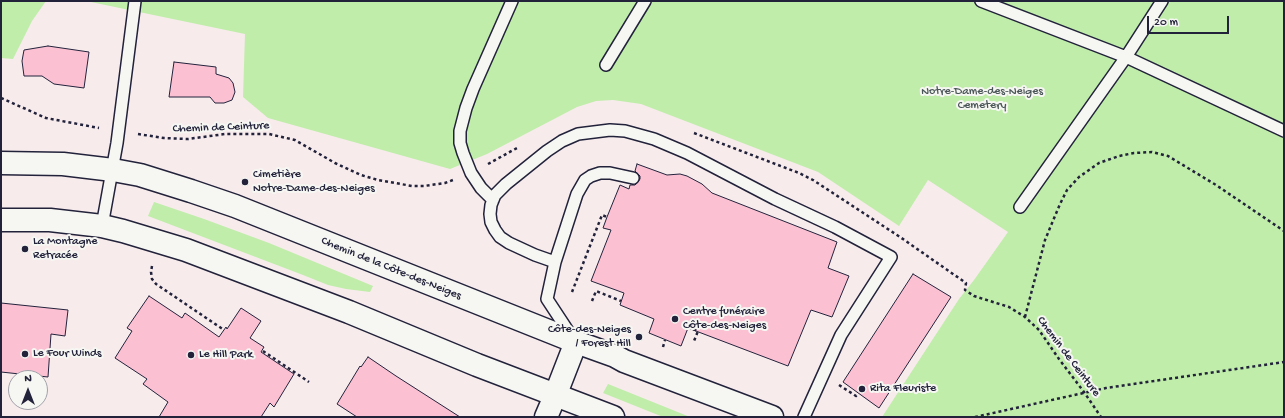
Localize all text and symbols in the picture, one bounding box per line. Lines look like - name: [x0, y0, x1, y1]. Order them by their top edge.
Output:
- scale bar: [1149, 8, 1231, 34]
- text: 20 m: [1154, 16, 1178, 30]
- park label: Notre-Dame-des-Neiges Cemetery: [921, 85, 1043, 113]
- street label: Chemin de Ceinture: [172, 119, 270, 137]
- place label: Cimetière Notre-Dame-des-Neiges: [253, 168, 375, 196]
- marker: Cimetière Notre-Dame-des-Neiges: [240, 177, 250, 187]
- street label: Chemin de la Côte-des-Neiges: [319, 234, 463, 304]
- place label: La Montagne Retracée: [33, 235, 97, 263]
- marker: La Montagne Retracée: [20, 244, 30, 254]
- place label: Centre funéraire Côte-des-Neiges: [683, 305, 766, 333]
- marker: Centre funéraire Côte-des-Neiges: [670, 314, 680, 324]
- street label: Chemin de Ceinture: [1033, 314, 1103, 400]
- place label: Côte-des-Neiges / Forest Hill: [548, 323, 631, 351]
- marker: Côte-des-Neiges / Forest Hill: [634, 332, 644, 342]
- place label: Le Four Winds: [33, 347, 101, 361]
- place label: Le Hill Park: [199, 348, 253, 362]
- marker: Le Four Winds: [20, 349, 30, 359]
- marker: Le Hill Park: [186, 350, 196, 360]
- north arrow: [8, 370, 48, 410]
- text: N: [24, 373, 32, 385]
- place label: Rita Fleuriste: [870, 382, 936, 396]
- marker: Rita Fleuriste: [857, 384, 867, 394]

